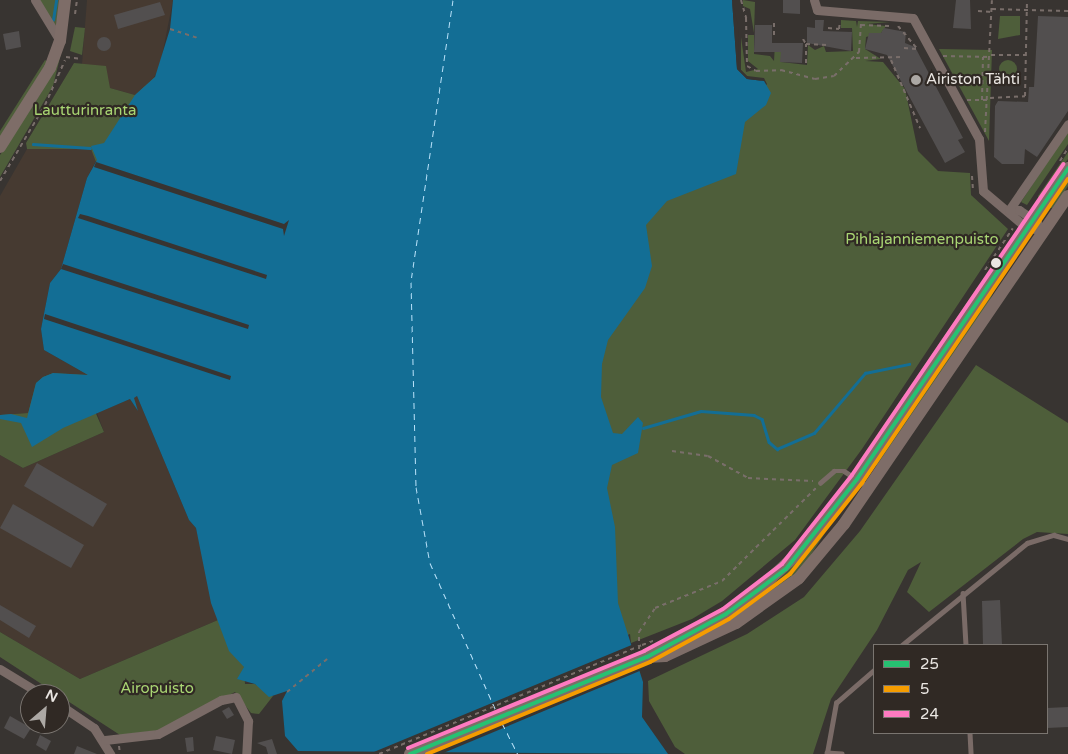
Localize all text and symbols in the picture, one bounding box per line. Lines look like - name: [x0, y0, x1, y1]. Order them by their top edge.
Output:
- place label: Airiston Tähti: [926, 71, 1020, 89]
- marker: Airiston Tähti: [910, 74, 922, 86]
- park label: Lautturinranta: [34, 102, 136, 120]
- park label: Pihlajanniemenpuisto: [845, 231, 999, 249]
- unlabelled marker: [991, 258, 1001, 268]
- legend: [873, 644, 1048, 734]
- text: 25: [920, 655, 939, 673]
- park label: Airopuisto: [120, 680, 194, 698]
- text: 5: [920, 680, 929, 698]
- north arrow: [20, 684, 70, 734]
- text: N: [43, 686, 60, 706]
- text: 24: [920, 705, 939, 723]

